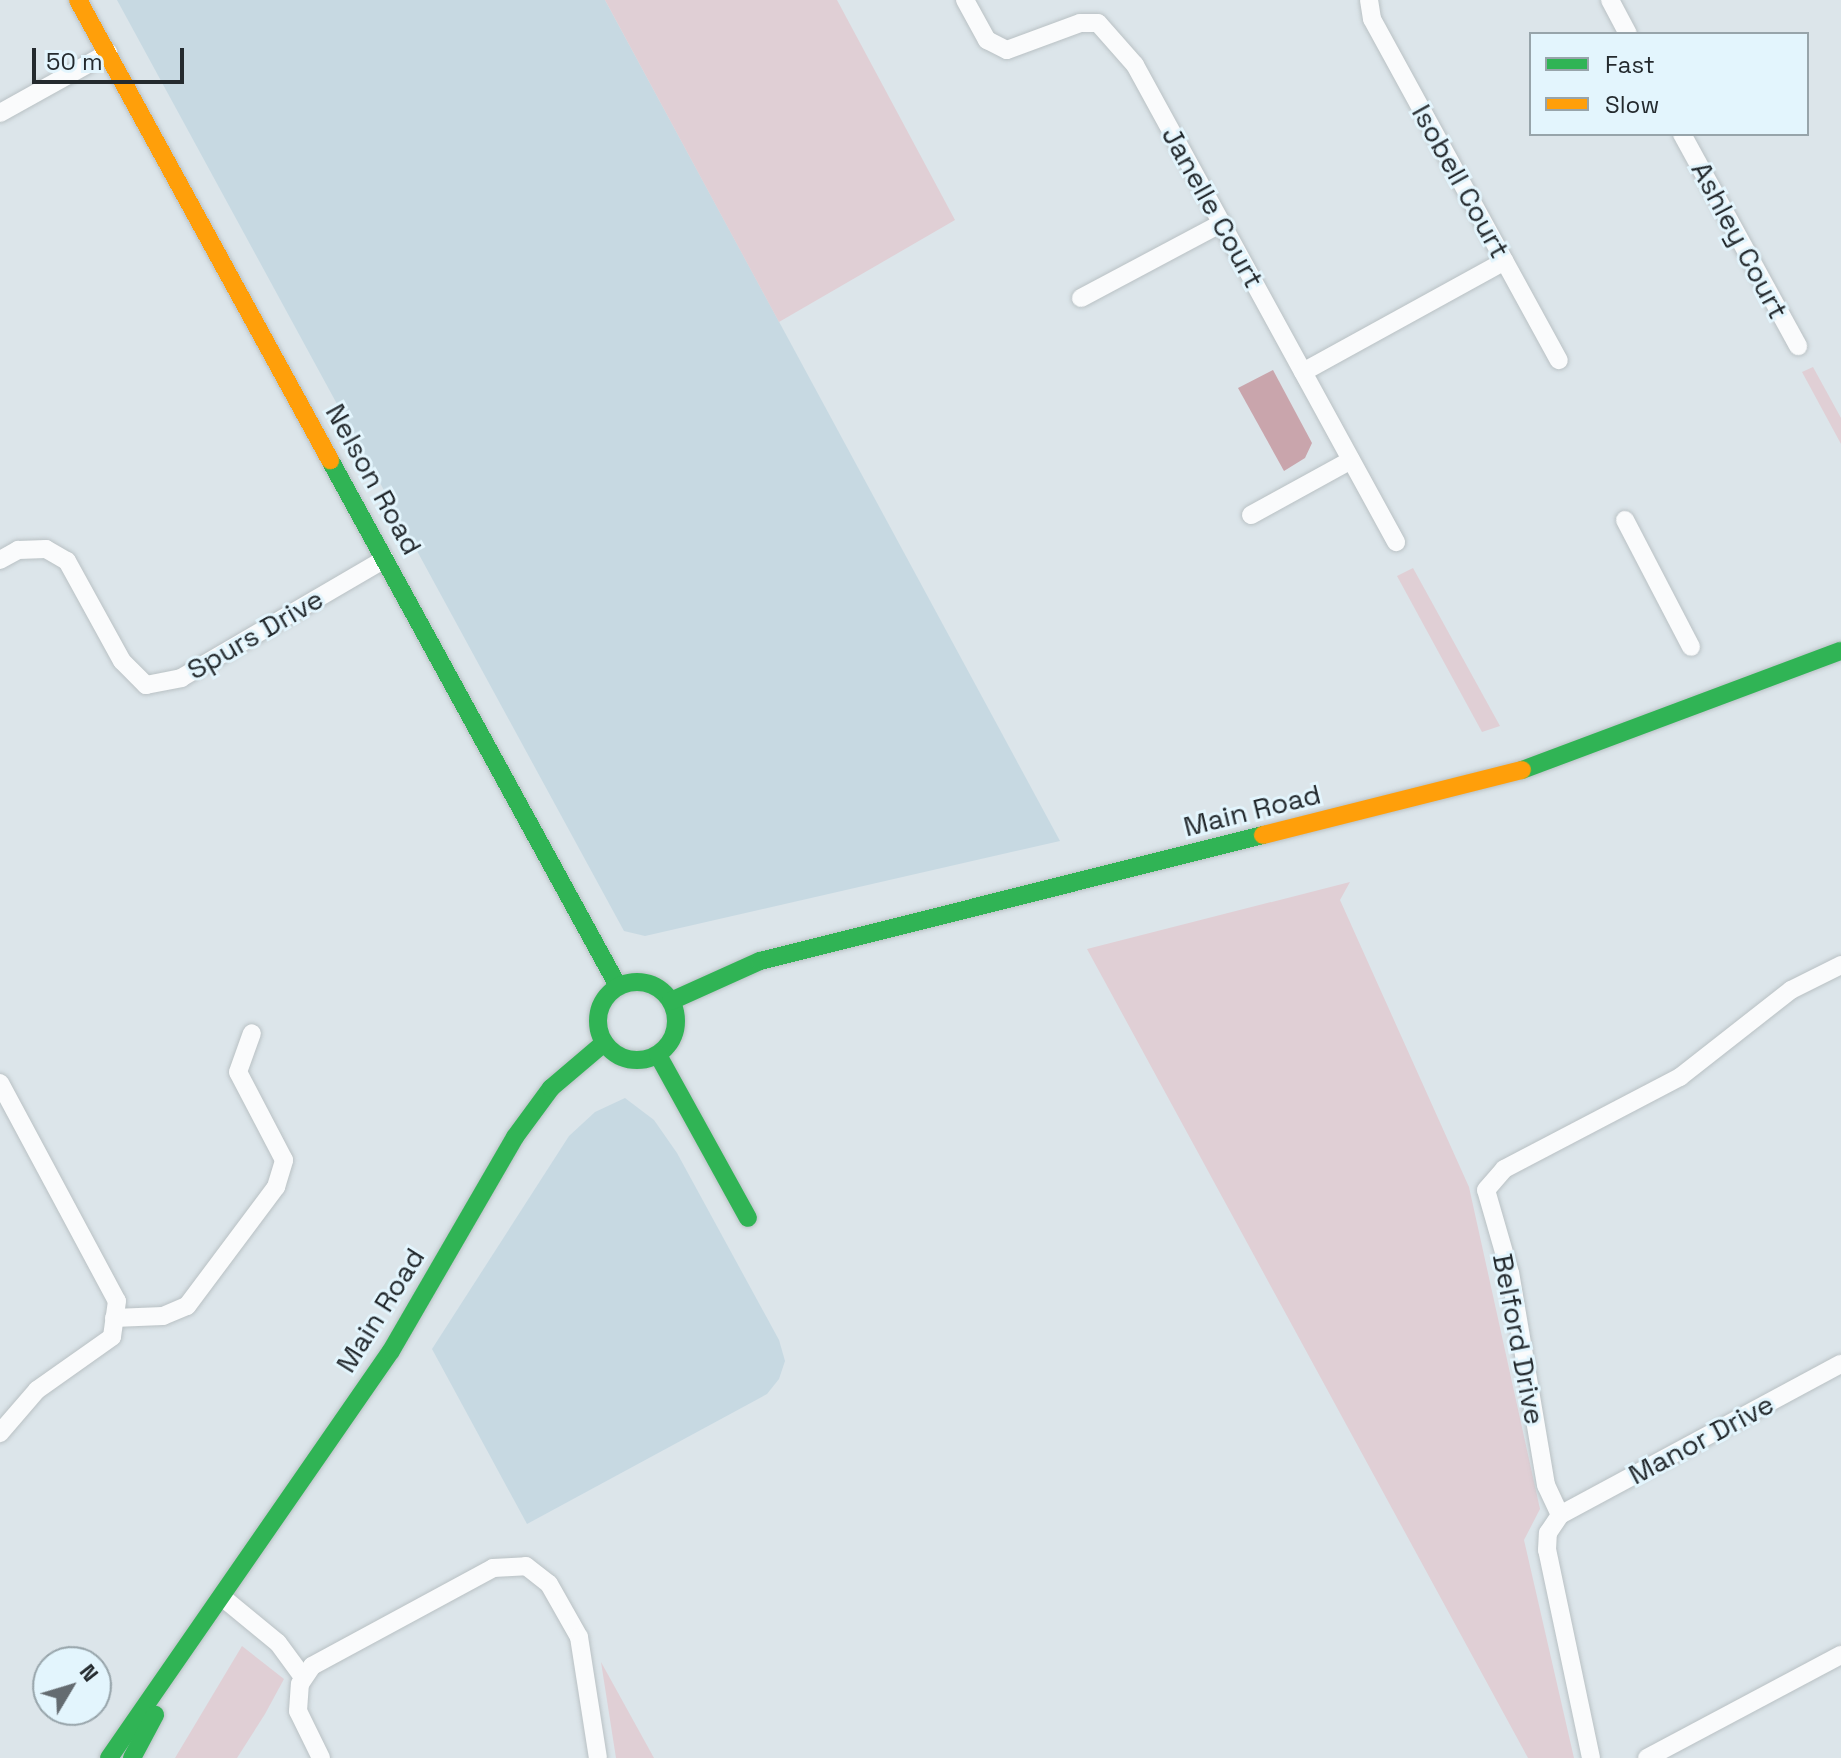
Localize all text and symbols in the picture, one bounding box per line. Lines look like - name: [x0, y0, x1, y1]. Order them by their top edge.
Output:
- scale bar: [36, 32, 188, 82]
- legend: [1529, 32, 1809, 136]
- text: 50 m: [46, 46, 103, 77]
- text: Fast: [1605, 49, 1655, 80]
- text: Slow: [1605, 89, 1659, 120]
- street label: Isobell Court: [1405, 98, 1517, 264]
- street label: Janelle Court: [1155, 121, 1271, 293]
- street label: Ashley Court: [1685, 156, 1795, 324]
- street label: Nelson Road: [319, 398, 429, 560]
- street label: Spurs Drive: [181, 582, 329, 686]
- street label: Main Road: [1180, 777, 1324, 843]
- street label: Main Road: [329, 1242, 431, 1378]
- street label: Belford Drive: [1486, 1251, 1552, 1427]
- street label: Manor Drive: [1623, 1387, 1779, 1491]
- north arrow: [32, 1646, 112, 1726]
- text: N: [74, 1658, 105, 1687]

